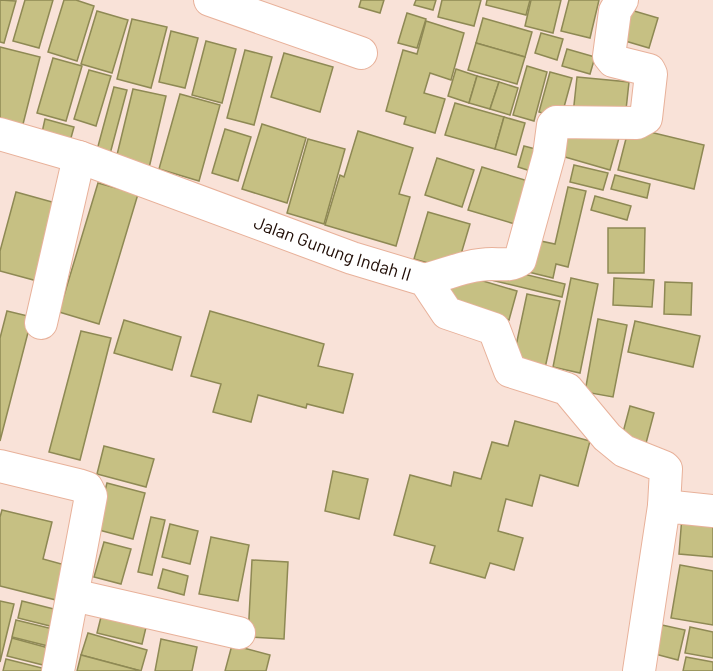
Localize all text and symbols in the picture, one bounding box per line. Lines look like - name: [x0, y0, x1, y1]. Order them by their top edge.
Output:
- street label: Jalan Gunung Indah II: [251, 211, 414, 285]

